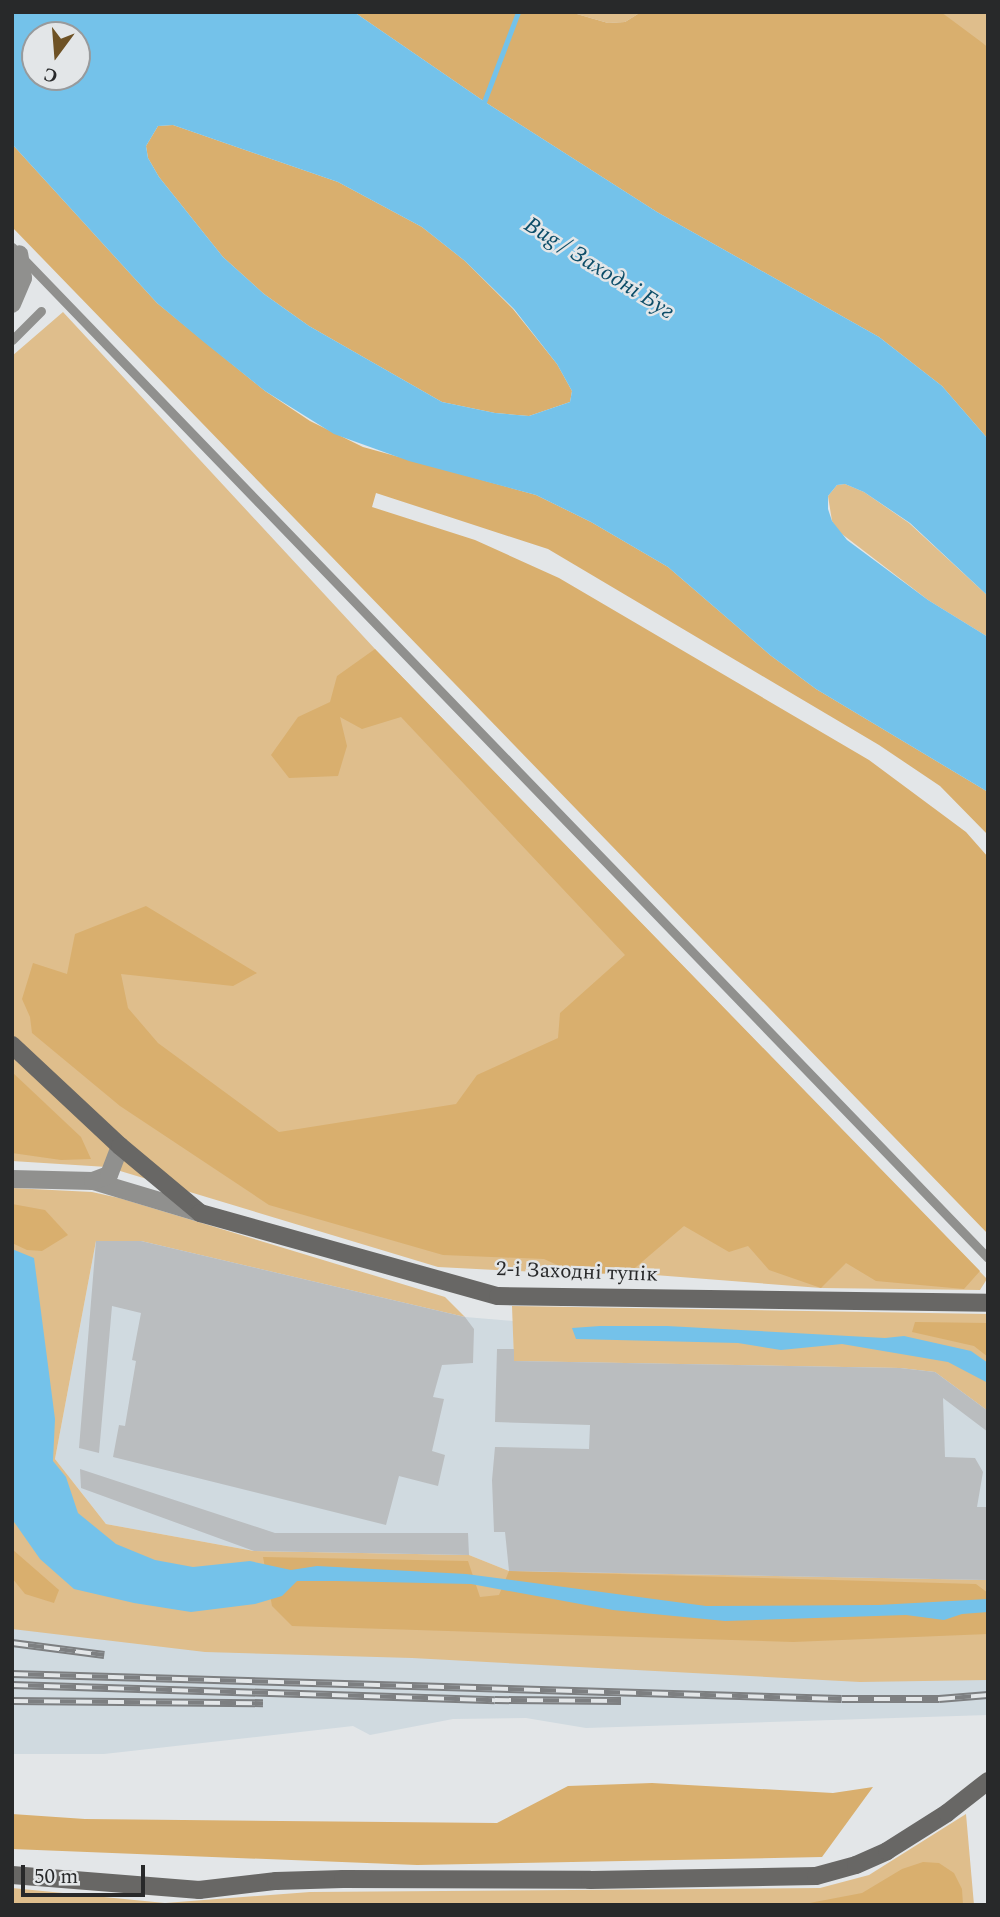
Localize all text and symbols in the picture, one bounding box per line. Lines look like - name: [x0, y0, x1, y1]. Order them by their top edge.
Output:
- north arrow: [21, 21, 91, 91]
- text: С: [40, 59, 61, 91]
- water label: Bug / Заходні Буг: [519, 212, 679, 326]
- street label: 2-і Заходні тупік: [496, 1257, 658, 1287]
- scale bar: [24, 1850, 149, 1894]
- text: 50 m: [34, 1861, 78, 1893]

